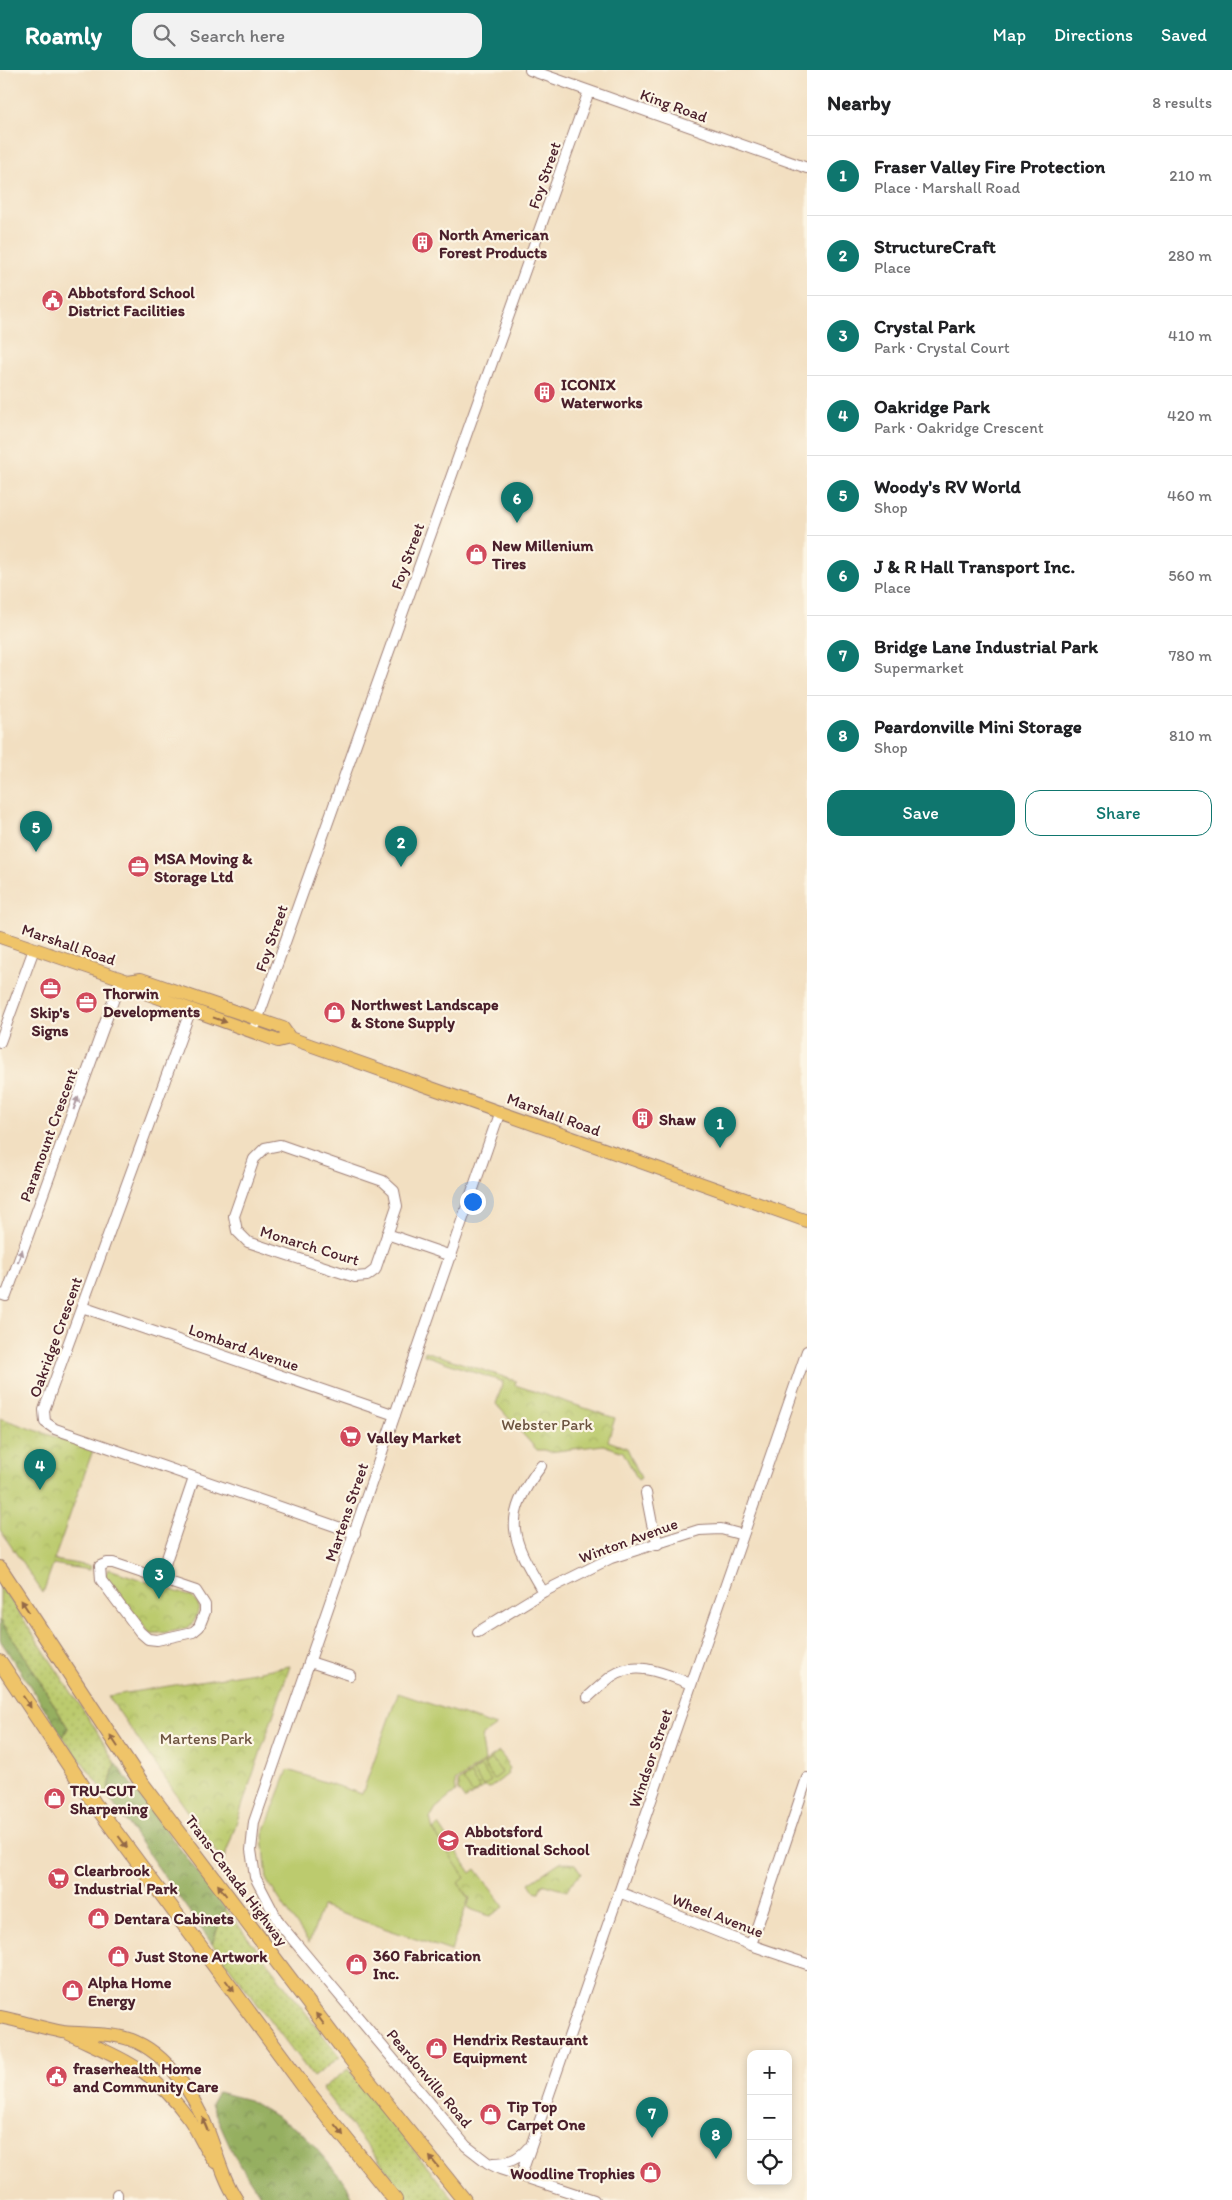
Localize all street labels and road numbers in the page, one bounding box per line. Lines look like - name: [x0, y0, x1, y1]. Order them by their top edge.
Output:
- street label: King Road: [638, 85, 710, 126]
- street label: Foy Street: [524, 139, 565, 211]
- street label: Foy Street: [387, 520, 428, 592]
- street label: Foy Street: [251, 902, 292, 974]
- street label: Marshall Road: [19, 919, 119, 970]
- street label: Paramount Crescent: [15, 1066, 81, 1204]
- street label: Marshall Road: [504, 1089, 604, 1140]
- street label: Monarch Court: [258, 1221, 362, 1270]
- street label: Oakridge Crescent: [25, 1274, 86, 1400]
- street label: Lombard Avenue: [186, 1320, 302, 1375]
- street label: Martens Street: [321, 1460, 372, 1564]
- street label: Winton Avenue: [576, 1514, 680, 1567]
- street label: Windsor Street: [625, 1706, 676, 1810]
- street label: Trans-Canada Highway: [181, 1811, 292, 1950]
- street label: Wheel Avenue: [669, 1889, 766, 1942]
- street label: Peardonville Road: [383, 2025, 477, 2132]

